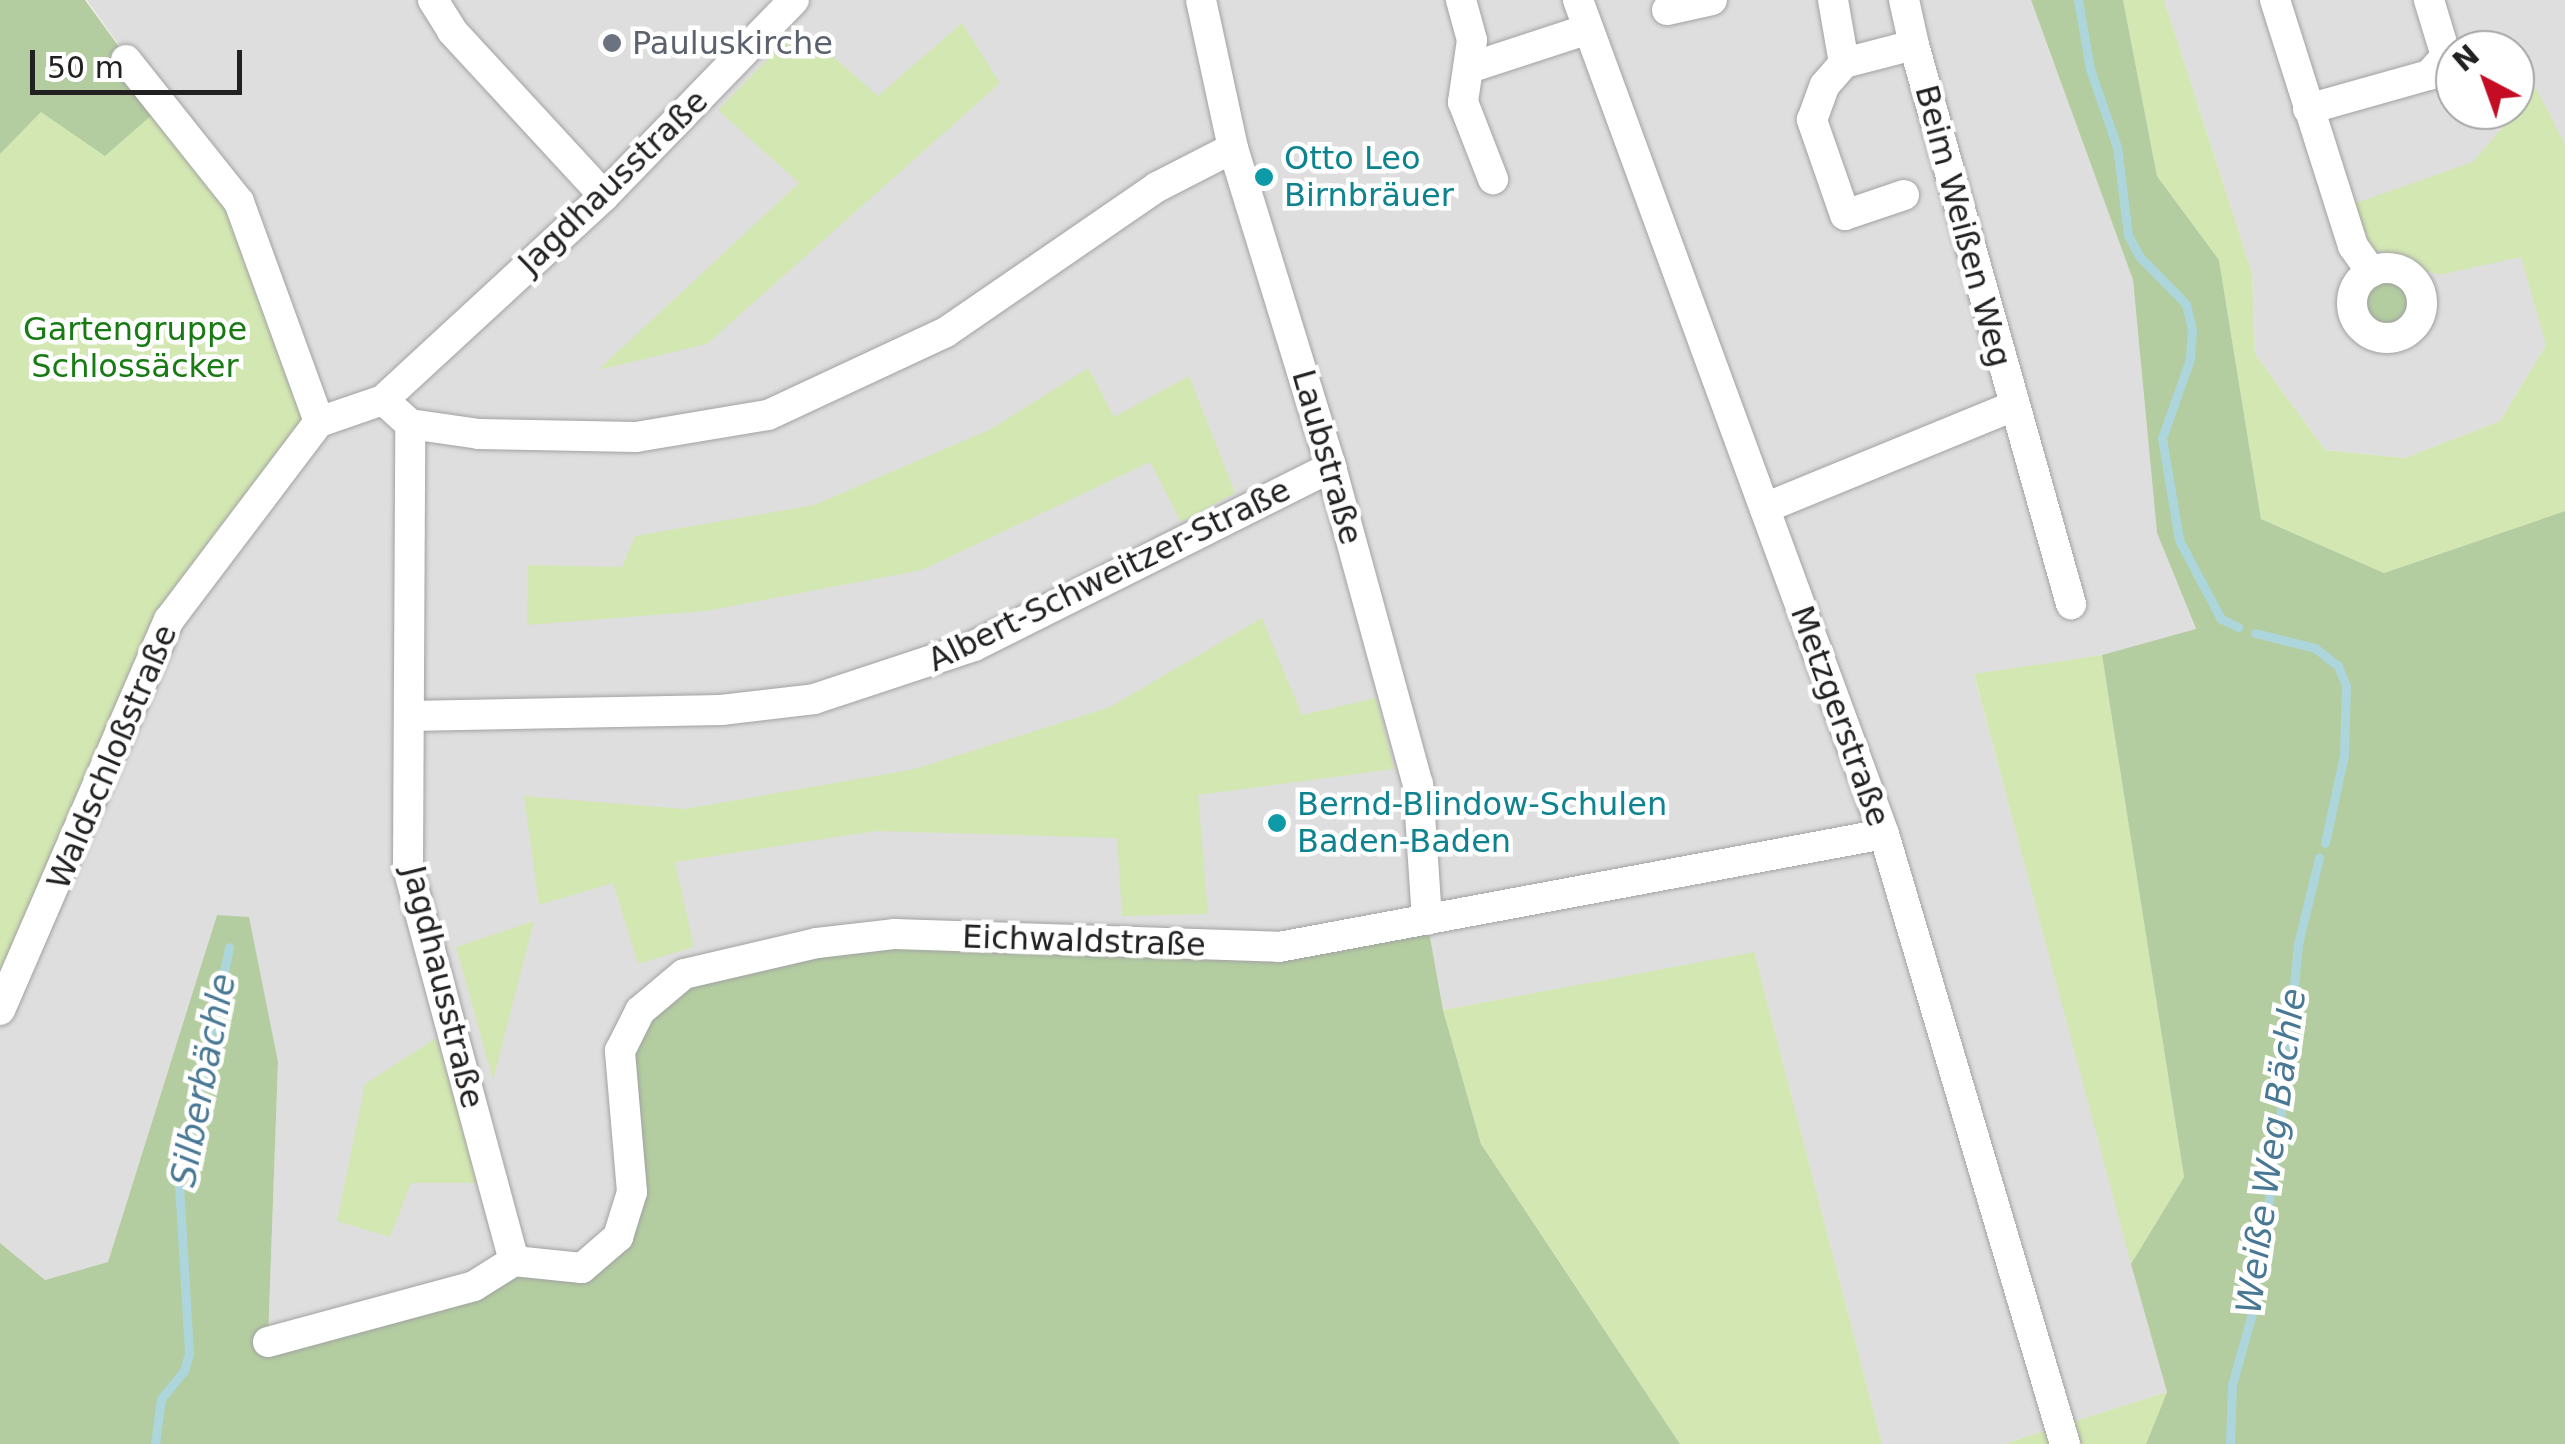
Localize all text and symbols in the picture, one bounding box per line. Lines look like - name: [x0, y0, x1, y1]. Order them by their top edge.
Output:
- place label: Pauluskirche: [632, 24, 833, 62]
- scale bar: [35, 30, 248, 92]
- north arrow: [2435, 30, 2535, 130]
- marker: Pauluskirche: [601, 32, 623, 54]
- text: N: [2447, 38, 2486, 79]
- text: 50 m: [47, 50, 124, 85]
- street label: Beim Weißen Weg: [1907, 81, 2019, 371]
- street label: Jagdhausstraße: [510, 82, 716, 282]
- place label: Otto Leo Birnbräuer: [1284, 140, 1454, 215]
- marker: Otto Leo Birnbräuer: [1253, 166, 1275, 188]
- park label: Gartengruppe Schlossäcker: [23, 311, 247, 386]
- street label: Laubstraße: [1284, 365, 1370, 549]
- street label: Albert-Schweitzer-Straße: [922, 470, 1296, 680]
- street label: Metzgerstraße: [1782, 601, 1898, 831]
- street label: Waldschloßstraße: [39, 619, 185, 895]
- place label: Bernd-Blindow-Schulen Baden-Baden: [1297, 786, 1667, 861]
- marker: Bernd-Blindow-Schulen Baden-Baden: [1266, 812, 1288, 834]
- street label: Jagdhausstraße: [394, 862, 492, 1112]
- street label: Eichwaldstraße: [962, 918, 1206, 964]
- water label: Silberbächle: [162, 970, 244, 1190]
- water label: Weiße Weg Bächle: [2227, 986, 2315, 1316]

